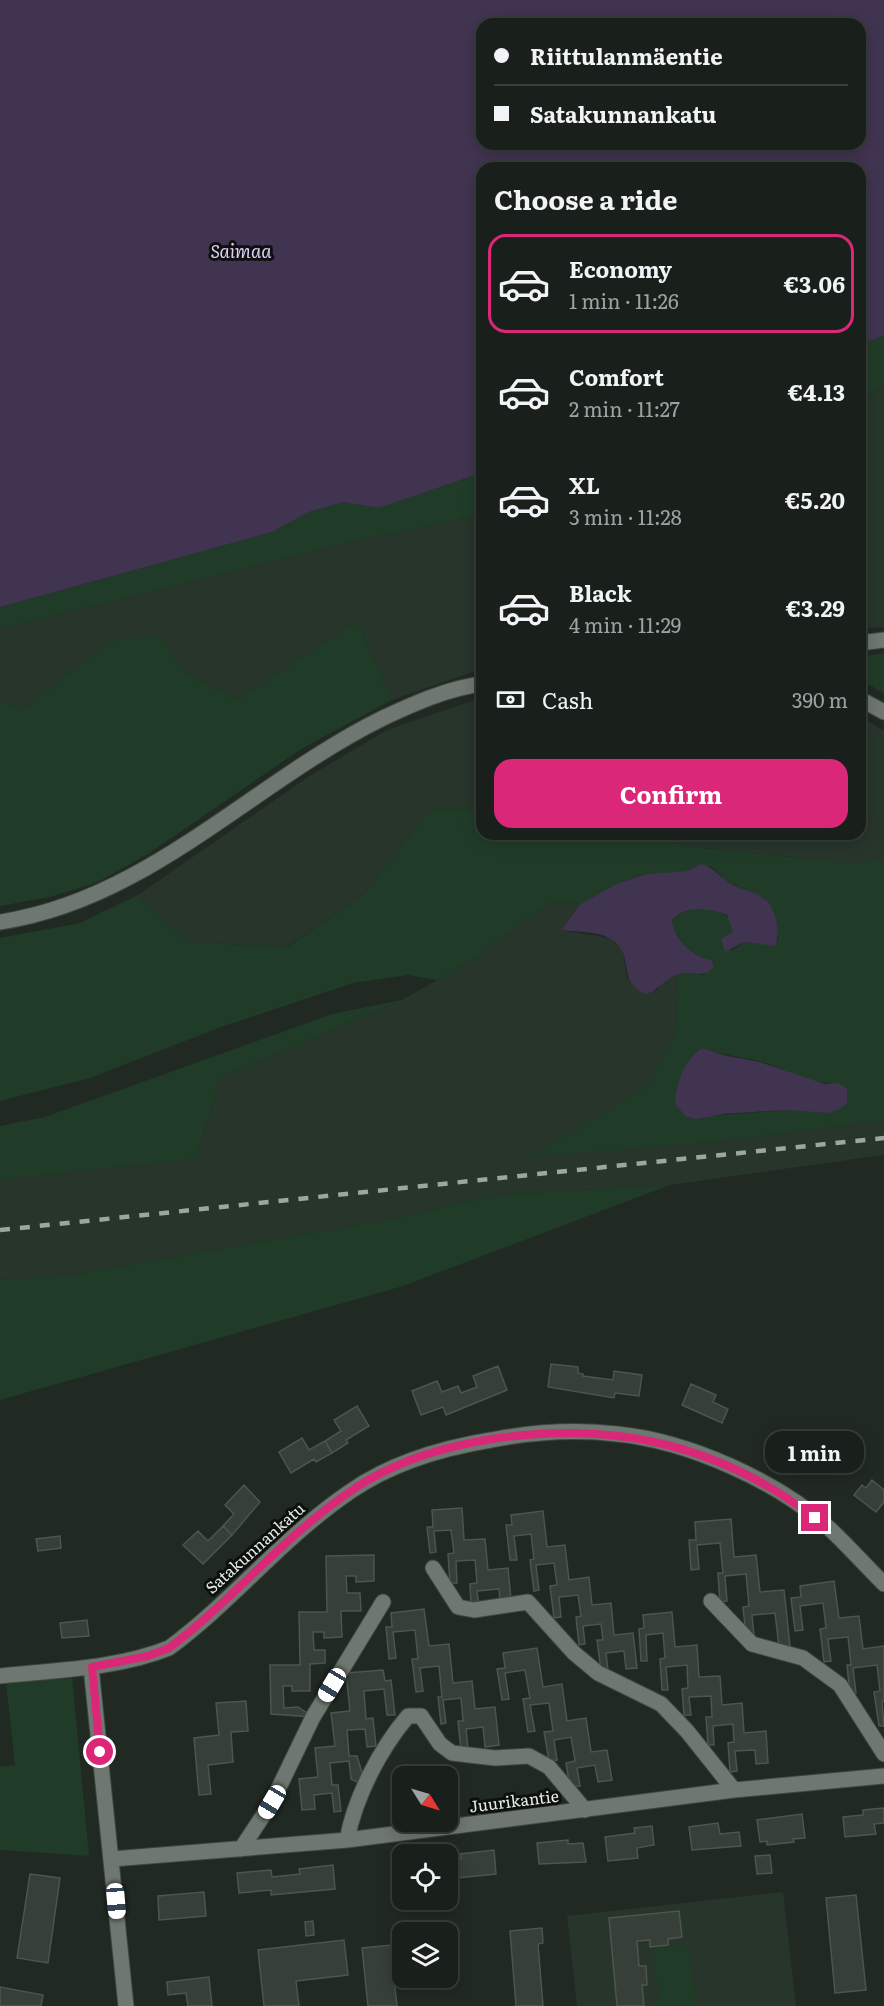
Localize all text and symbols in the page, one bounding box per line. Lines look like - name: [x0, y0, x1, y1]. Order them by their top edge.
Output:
- text: Riittulanmäentie: [530, 39, 723, 72]
- text: Satakunnankatu: [530, 97, 716, 130]
- text: Choose a ride: [494, 178, 677, 218]
- water label: Saimaa: [211, 237, 272, 264]
- text: Economy: [569, 252, 672, 285]
- icon: car: [497, 257, 551, 311]
- text: €3.06: [784, 267, 845, 300]
- text: 1 min · 11:26: [569, 285, 679, 315]
- text: Comfort: [569, 360, 664, 393]
- icon: car: [497, 365, 551, 419]
- text: €4.13: [788, 375, 845, 408]
- text: 2 min · 11:27: [569, 393, 680, 423]
- text: XL: [569, 468, 600, 501]
- icon: car: [497, 473, 551, 527]
- text: €5.20: [785, 483, 845, 516]
- text: 3 min · 11:28: [569, 501, 682, 531]
- text: Black: [569, 576, 631, 609]
- icon: car: [497, 581, 551, 635]
- text: €3.29: [786, 591, 845, 624]
- text: 4 min · 11:29: [569, 609, 681, 639]
- icon: cash: [494, 683, 527, 716]
- text: Cash: [542, 683, 593, 716]
- text: 390 m: [792, 684, 848, 714]
- button: Confirm: [494, 759, 848, 828]
- callout: 1 min: [766, 1431, 864, 1473]
- text: 1 min: [788, 1437, 841, 1467]
- street label: Satakunnankatu: [199, 1496, 309, 1599]
- route end: [801, 1504, 828, 1531]
- car: [315, 1665, 349, 1705]
- route start: [86, 1738, 113, 1765]
- north arrow: [392, 1766, 458, 1832]
- map controls: [392, 1766, 458, 1988]
- car: [255, 1782, 289, 1822]
- street label: Juurikantie: [468, 1783, 560, 1817]
- button: locate: [392, 1844, 458, 1910]
- car: [105, 1882, 127, 1920]
- button: layers: [392, 1922, 458, 1988]

